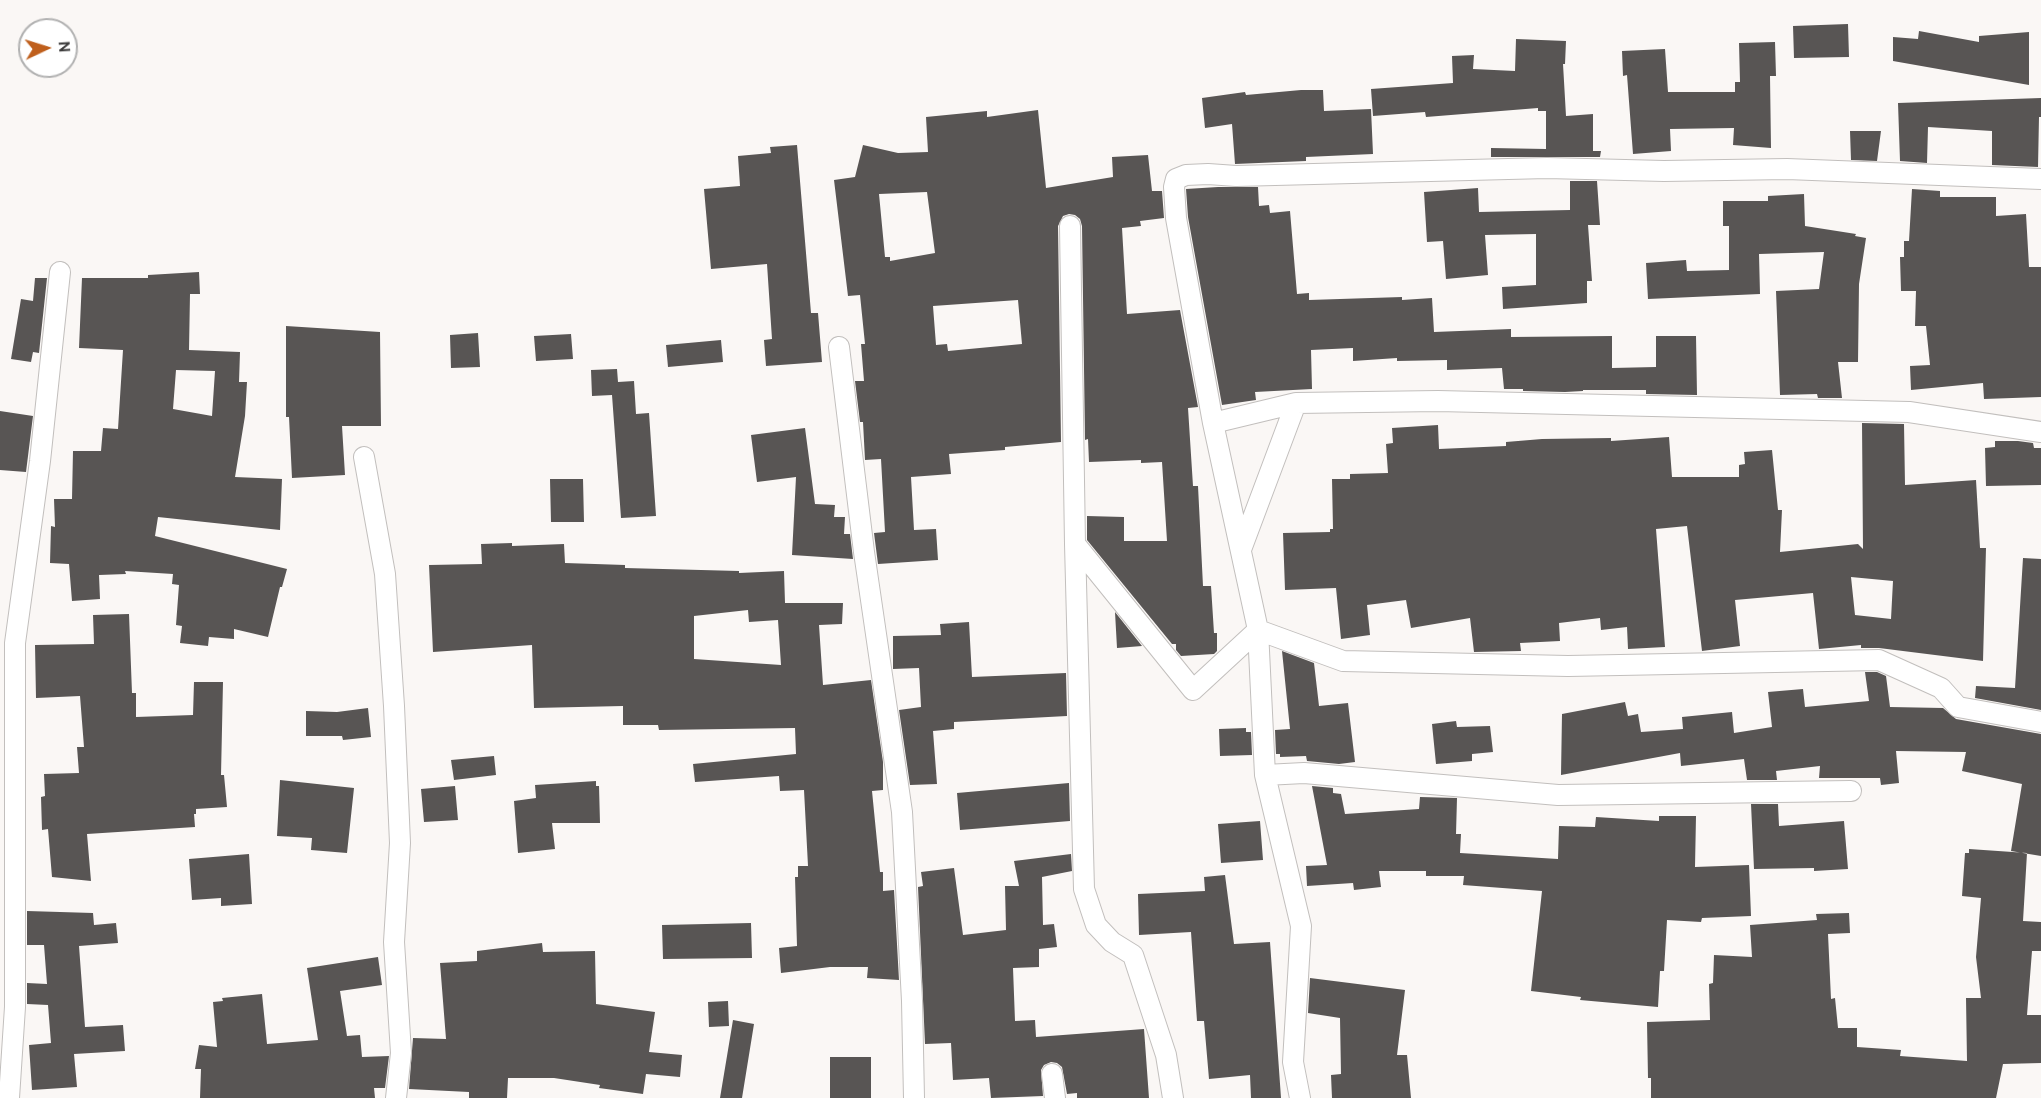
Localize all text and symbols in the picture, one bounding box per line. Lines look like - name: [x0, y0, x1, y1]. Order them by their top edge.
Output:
- north arrow: [18, 18, 78, 78]
- text: N: [55, 41, 74, 53]

